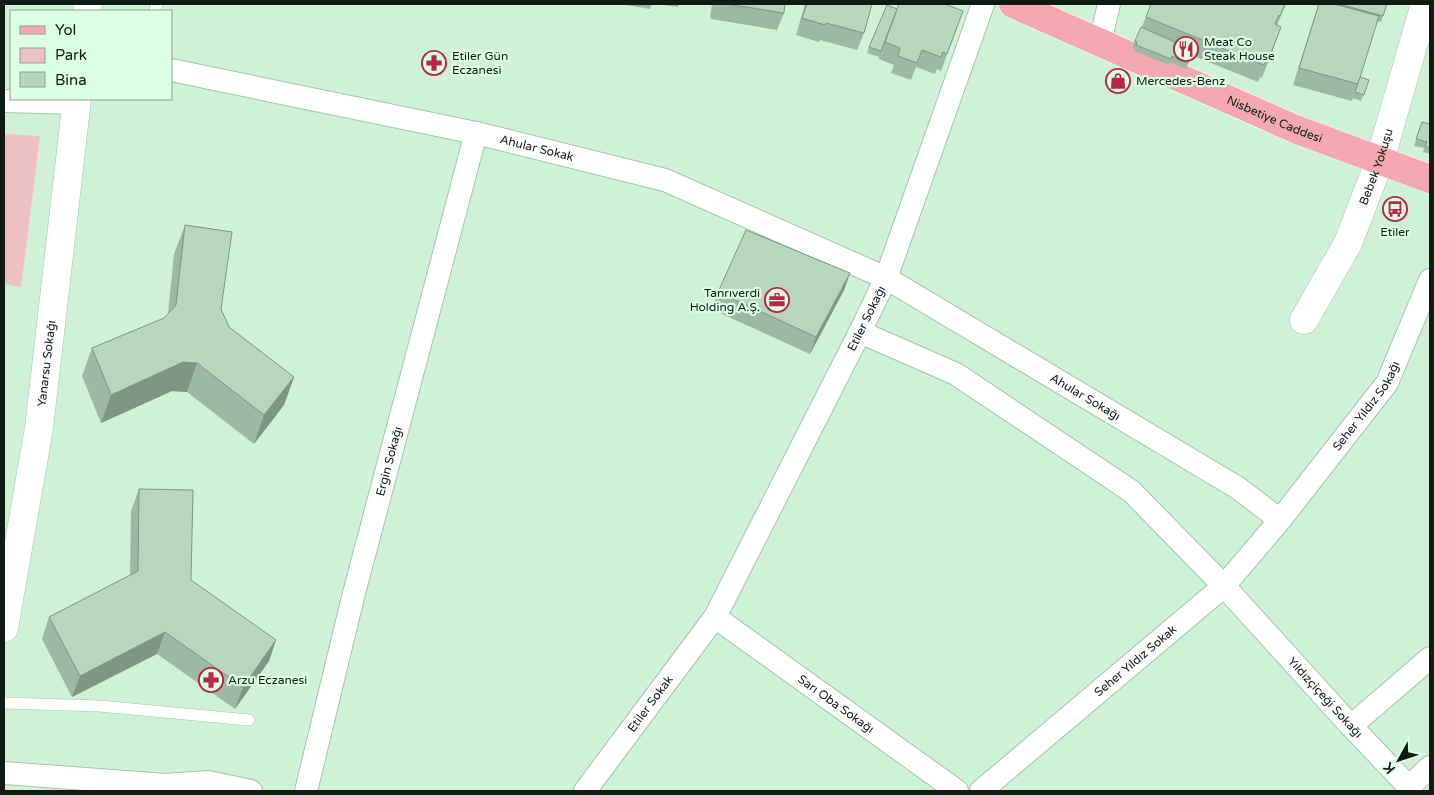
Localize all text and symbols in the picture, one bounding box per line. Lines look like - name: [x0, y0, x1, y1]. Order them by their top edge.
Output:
- legend: [10, 10, 172, 100]
- text: Yol: [55, 21, 76, 39]
- place label: Meat Co Steak House: [1204, 35, 1275, 63]
- restaurant icon: Meat Co Steak House: [1173, 36, 1199, 62]
- text: Park: [55, 46, 87, 64]
- place label: Etiler Gün Eczanesi: [452, 49, 508, 77]
- pharmacy icon: Etiler Gün Eczanesi: [421, 50, 447, 76]
- shop icon: Mercedes-Benz: [1105, 68, 1131, 94]
- text: Bina: [55, 71, 87, 89]
- place label: Mercedes-Benz: [1136, 74, 1225, 88]
- street label: Nisbetiye Caddesi: [1225, 93, 1324, 146]
- street label: Bebek Yokuşu: [1356, 127, 1396, 207]
- street label: Ahular Sokak: [498, 132, 575, 164]
- bus stop icon: Etiler: [1382, 196, 1408, 222]
- place label: Etiler: [1380, 225, 1410, 239]
- street label: Etiler Sokağı: [844, 283, 888, 353]
- place label: Tanrıverdi Holding A.Ş.: [690, 286, 760, 314]
- office icon: Tanrıverdi Holding A.Ş.: [764, 287, 790, 313]
- street label: Yanarsu Sokağı: [35, 320, 58, 407]
- street label: Seher Yıldız Sokağı: [1330, 359, 1402, 453]
- street label: Ahular Sokağı: [1048, 371, 1123, 423]
- street label: Ergin Sokağı: [373, 425, 405, 498]
- street label: Seher Yıldız Sokak: [1092, 622, 1180, 699]
- street label: Yıldızçiçeği Sokağı: [1285, 654, 1366, 741]
- pharmacy icon: Arzu Eczanesi: [198, 667, 224, 693]
- street label: Etiler Sokak: [625, 672, 676, 735]
- street label: Sarı Oba Sokağı: [795, 672, 877, 736]
- place label: Arzu Eczanesi: [228, 673, 307, 687]
- north arrow: [1374, 735, 1424, 785]
- text: K: [1380, 759, 1399, 777]

